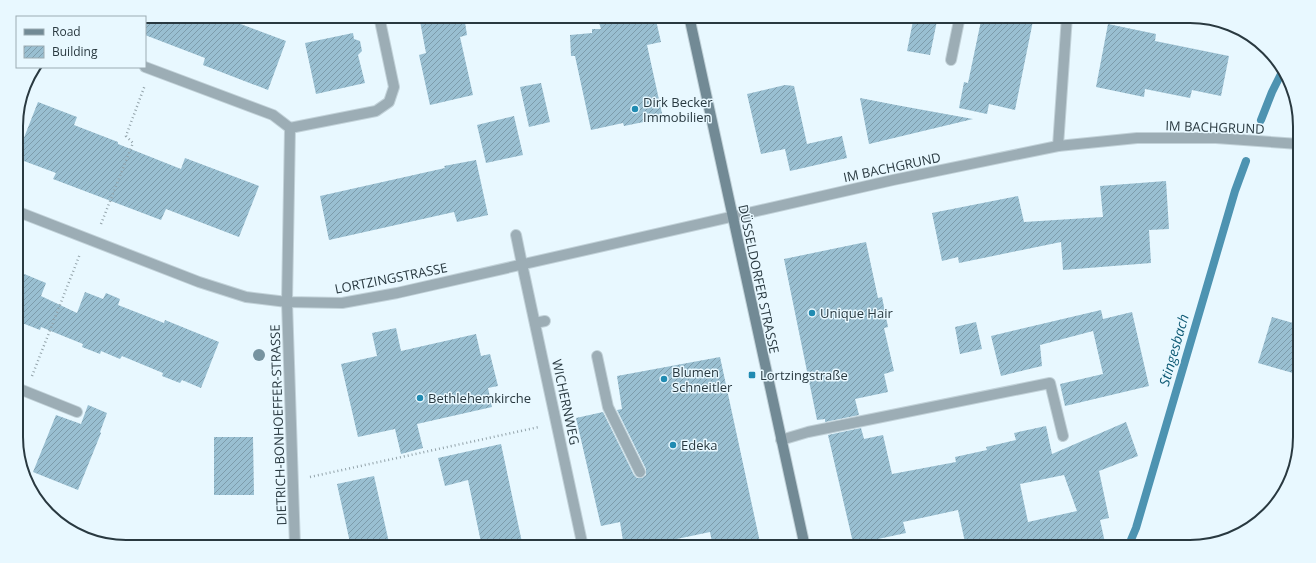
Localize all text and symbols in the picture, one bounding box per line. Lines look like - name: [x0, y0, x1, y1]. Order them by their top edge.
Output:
- legend: [16, 16, 146, 68]
- text: Road: [52, 23, 81, 40]
- text: Building: [52, 43, 98, 60]
- place label: Dirk Becker Immobilien: [643, 93, 713, 126]
- marker: Dirk Becker Immobilien: [630, 104, 640, 114]
- street label: IM BACHGRUND: [1165, 116, 1265, 138]
- street label: IM BACHGRUND: [842, 148, 942, 186]
- street label: DÜSSELDORFER STRASSE: [734, 203, 784, 355]
- street label: LORTZINGSTRASSE: [333, 258, 449, 298]
- place label: Unique Hair: [820, 304, 893, 322]
- marker: Unique Hair: [807, 308, 817, 318]
- water label: Stingesbach: [1154, 312, 1193, 388]
- street label: DIETRICH-BONHOEFFER-STRASSE: [265, 324, 291, 526]
- street label: WICHERNWEG: [548, 358, 584, 446]
- place label: Blumen Schneitler: [672, 363, 733, 396]
- place label: Lortzingstraße: [760, 366, 848, 384]
- marker: Lortzingstraße: [747, 370, 757, 380]
- marker: Blumen Schneitler: [659, 374, 669, 384]
- place label: Bethlehemkirche: [428, 389, 531, 407]
- marker: Bethlehemkirche: [415, 393, 425, 403]
- place label: Edeka: [681, 436, 718, 454]
- marker: Edeka: [668, 440, 678, 450]

